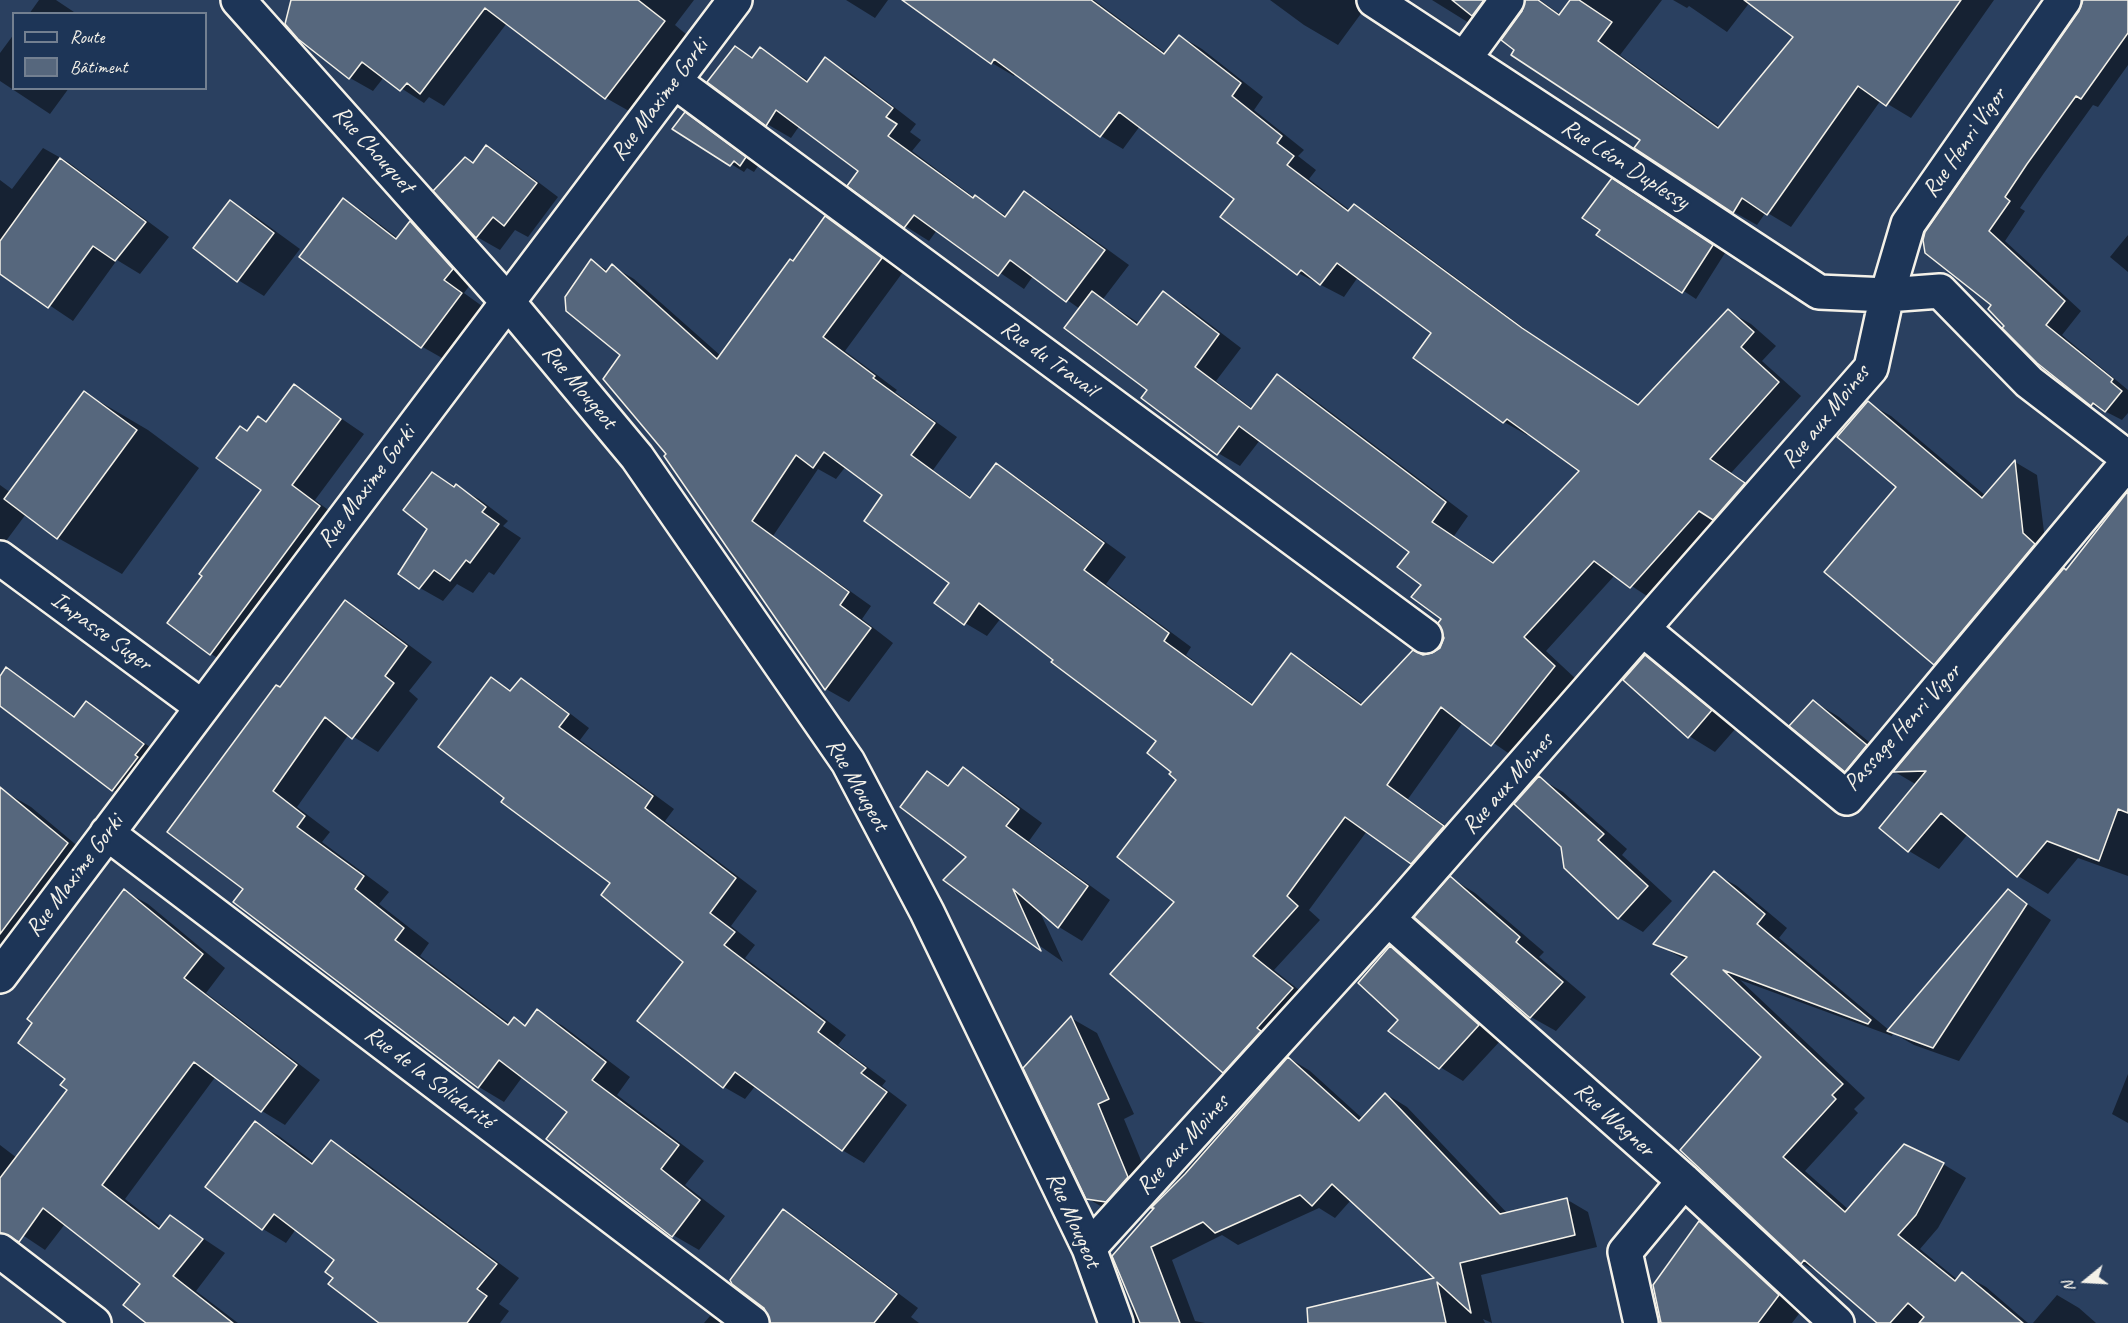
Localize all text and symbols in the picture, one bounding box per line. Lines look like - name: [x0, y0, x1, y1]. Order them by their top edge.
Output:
- legend: [12, 12, 207, 90]
- text: Route: [70, 26, 104, 48]
- street label: Rue Maxime Gorki: [605, 33, 715, 167]
- text: Bâtiment: [70, 56, 128, 78]
- street label: Rue Henri Vigor: [1917, 82, 2013, 204]
- street label: Rue Chouquet: [326, 100, 420, 200]
- street label: Rue Léon Duplessy: [1556, 113, 1694, 217]
- street label: Rue du Travail: [995, 314, 1103, 404]
- street label: Rue Mougeot: [535, 339, 623, 435]
- street label: Rue aux Moines: [1775, 359, 1877, 475]
- street label: Rue Maxime Gorki: [312, 420, 422, 554]
- street label: Impasse Suger: [45, 586, 157, 678]
- street label: Passage Henri Vigor: [1838, 658, 1968, 798]
- street label: Rue aux Moines: [1456, 727, 1560, 841]
- street label: Rue Mougeot: [819, 734, 895, 836]
- street label: Rue Maxime Gorki: [20, 809, 130, 943]
- street label: Rue de la Solidarité: [359, 1020, 499, 1136]
- street label: Rue Wagner: [1568, 1076, 1660, 1164]
- street label: Rue aux Moines: [1130, 1089, 1236, 1201]
- street label: Rue Mougeot: [1039, 1168, 1107, 1272]
- north arrow: [2056, 1251, 2116, 1311]
- text: N: [2058, 1279, 2080, 1294]

